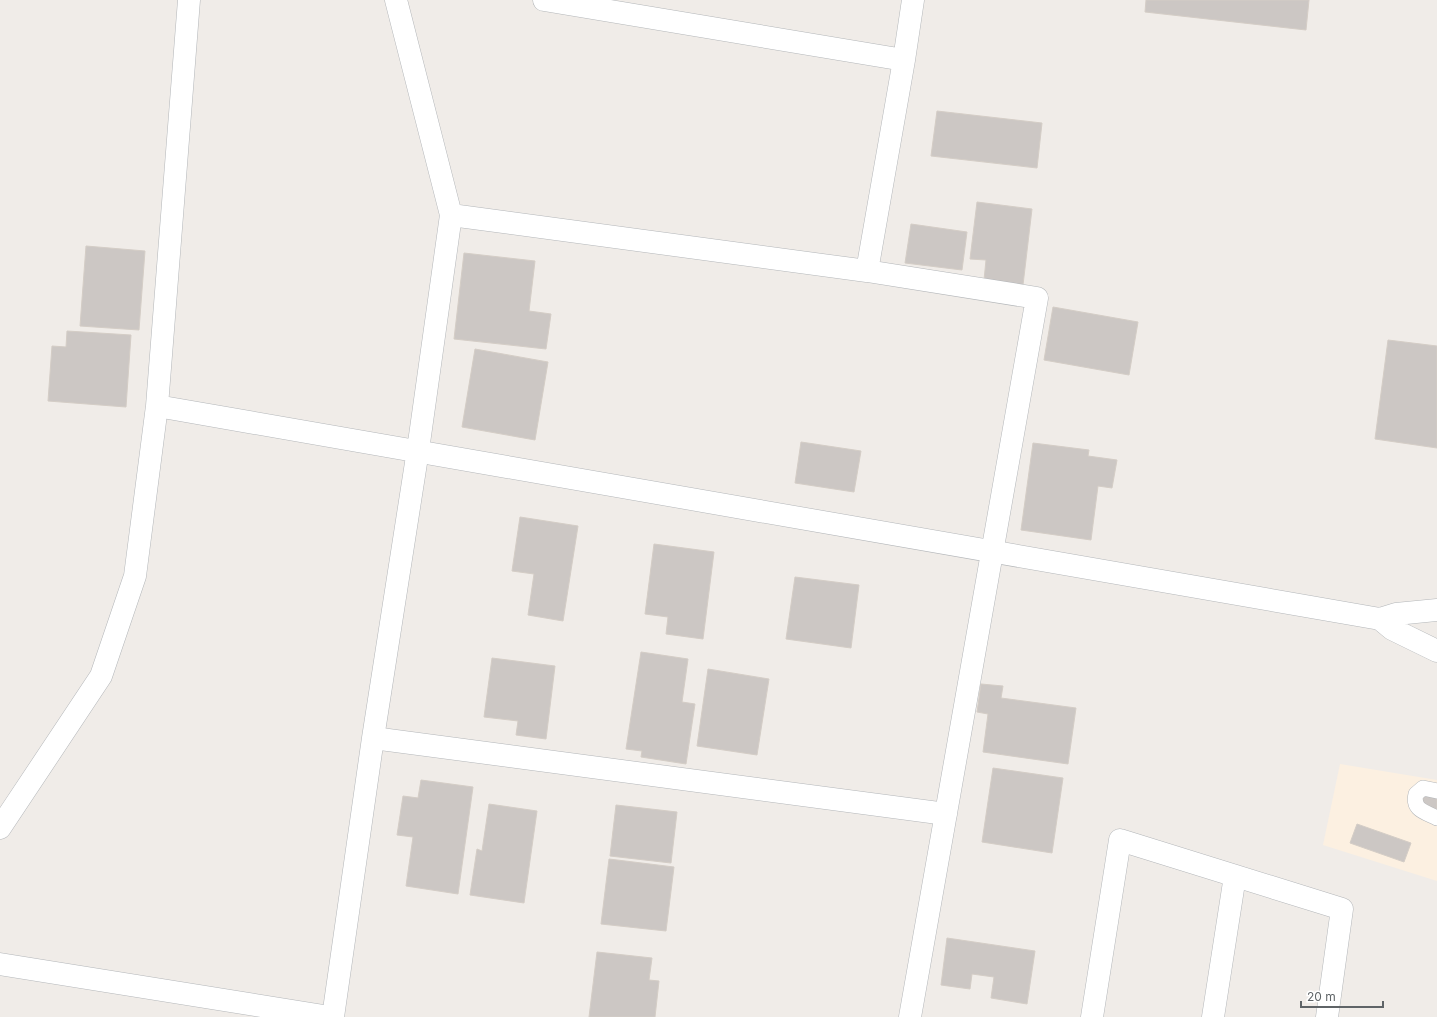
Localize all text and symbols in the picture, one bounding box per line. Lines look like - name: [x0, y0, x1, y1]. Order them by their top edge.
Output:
- scale bar: [1301, 983, 1383, 1009]
- text: 20 m: [1307, 989, 1336, 1004]

